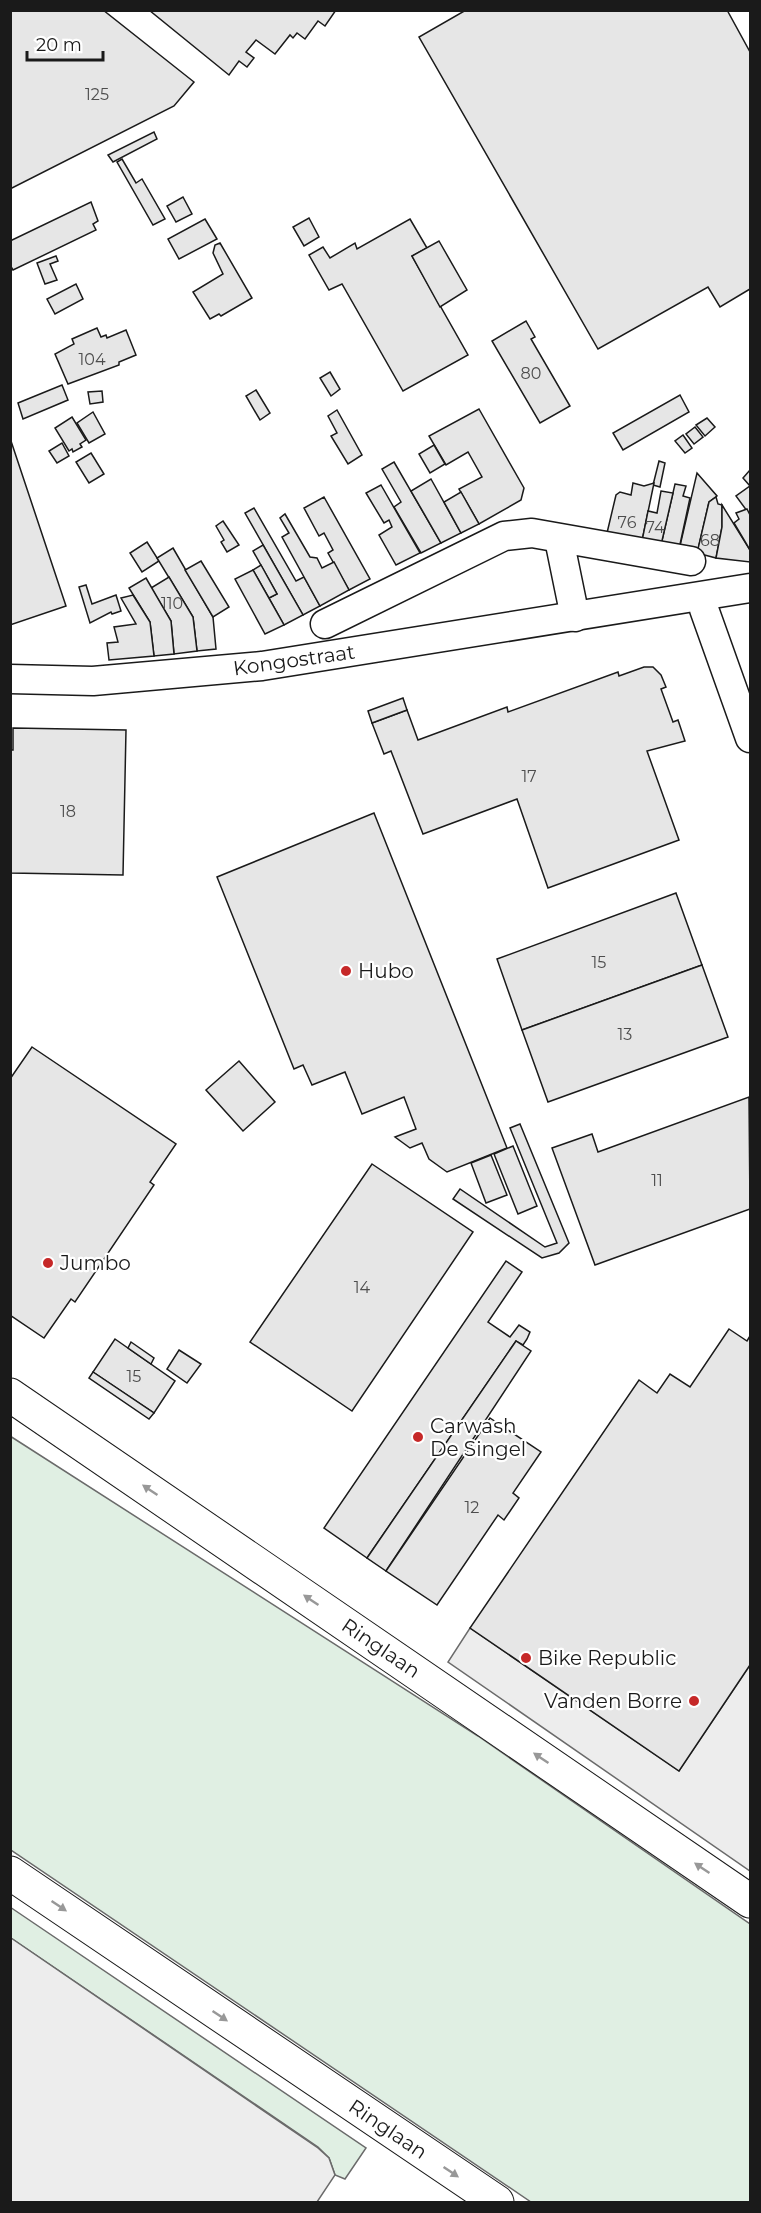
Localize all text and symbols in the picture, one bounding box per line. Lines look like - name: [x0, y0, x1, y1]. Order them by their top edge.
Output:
- scale bar: [27, 24, 104, 62]
- text: 20 m: [36, 34, 82, 56]
- house number: 125: [85, 85, 109, 104]
- house number: 104: [79, 350, 106, 369]
- house number: 80: [521, 364, 541, 383]
- house number: 76: [618, 513, 637, 532]
- house number: 74: [646, 518, 665, 537]
- house number: 68: [700, 531, 720, 550]
- house number: 110: [161, 594, 183, 613]
- street label: Kongostraat: [231, 640, 357, 680]
- house number: 17: [521, 767, 537, 786]
- house number: 18: [60, 802, 76, 821]
- house number: 15: [592, 953, 606, 972]
- place label: Hubo: [358, 959, 414, 983]
- marker: Hubo: [339, 964, 353, 978]
- house number: 13: [618, 1025, 632, 1044]
- house number: 11: [651, 1171, 663, 1190]
- place label: Jumbo: [59, 1251, 131, 1275]
- marker: Jumbo: [41, 1256, 55, 1270]
- house number: 14: [354, 1278, 371, 1297]
- house number: 15: [127, 1367, 141, 1386]
- place label: Carwash De Singel: [430, 1414, 526, 1461]
- marker: Carwash De Singel: [411, 1430, 425, 1444]
- one-way arrow: [142, 1485, 158, 1496]
- house number: 12: [465, 1498, 479, 1517]
- one-way arrow: [303, 1595, 319, 1606]
- street label: Ringlaan: [337, 1613, 425, 1683]
- place label: Bike Republic: [538, 1646, 676, 1670]
- marker: Bike Republic: [519, 1651, 533, 1665]
- place label: Vanden Borre: [544, 1689, 682, 1713]
- marker: Vanden Borre: [687, 1694, 701, 1708]
- one-way arrow: [534, 1752, 550, 1764]
- one-way arrow: [695, 1862, 711, 1874]
- one-way arrow: [51, 1900, 67, 1911]
- one-way arrow: [212, 2010, 229, 2021]
- street label: Ringlaan: [344, 2094, 432, 2164]
- one-way arrow: [443, 2166, 459, 2178]

